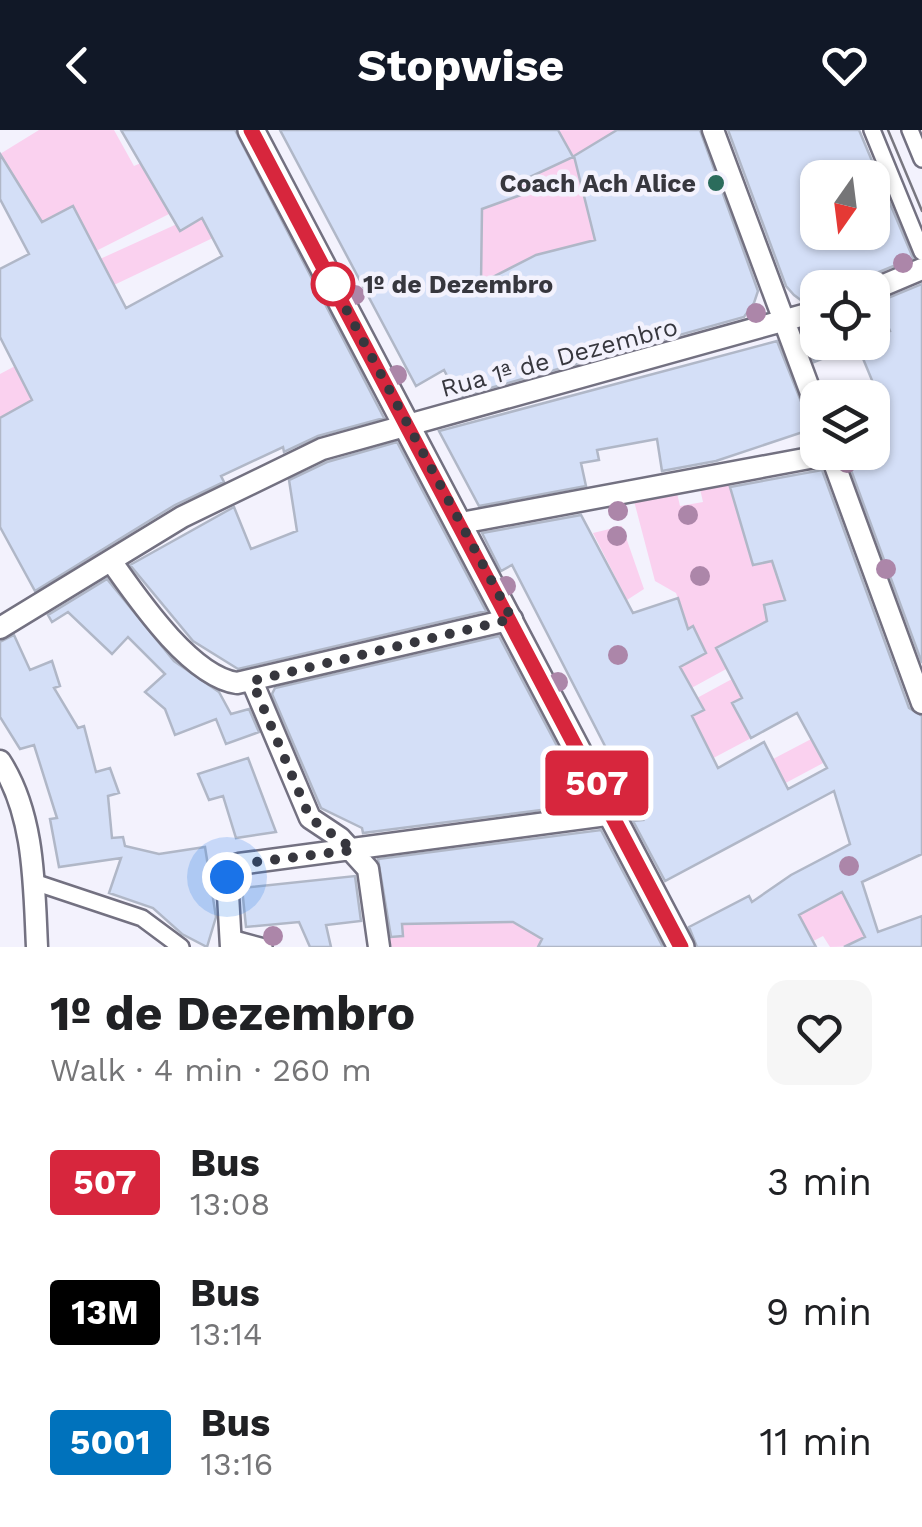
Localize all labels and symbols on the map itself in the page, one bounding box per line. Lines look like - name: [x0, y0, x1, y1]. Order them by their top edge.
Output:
- north arrow: [800, 160, 890, 250]
- place label: Coach Ach Alice: [500, 169, 696, 198]
- marker: Coach Ach Alice: [705, 172, 727, 194]
- marker: 1º de Dezembro: [312, 263, 354, 305]
- place label: 1º de Dezembro: [363, 270, 553, 299]
- street label: Rua 1ª de Dezembro: [437, 312, 681, 403]
- line badge: 507: [540, 750, 654, 816]
- your location: [202, 852, 252, 902]

